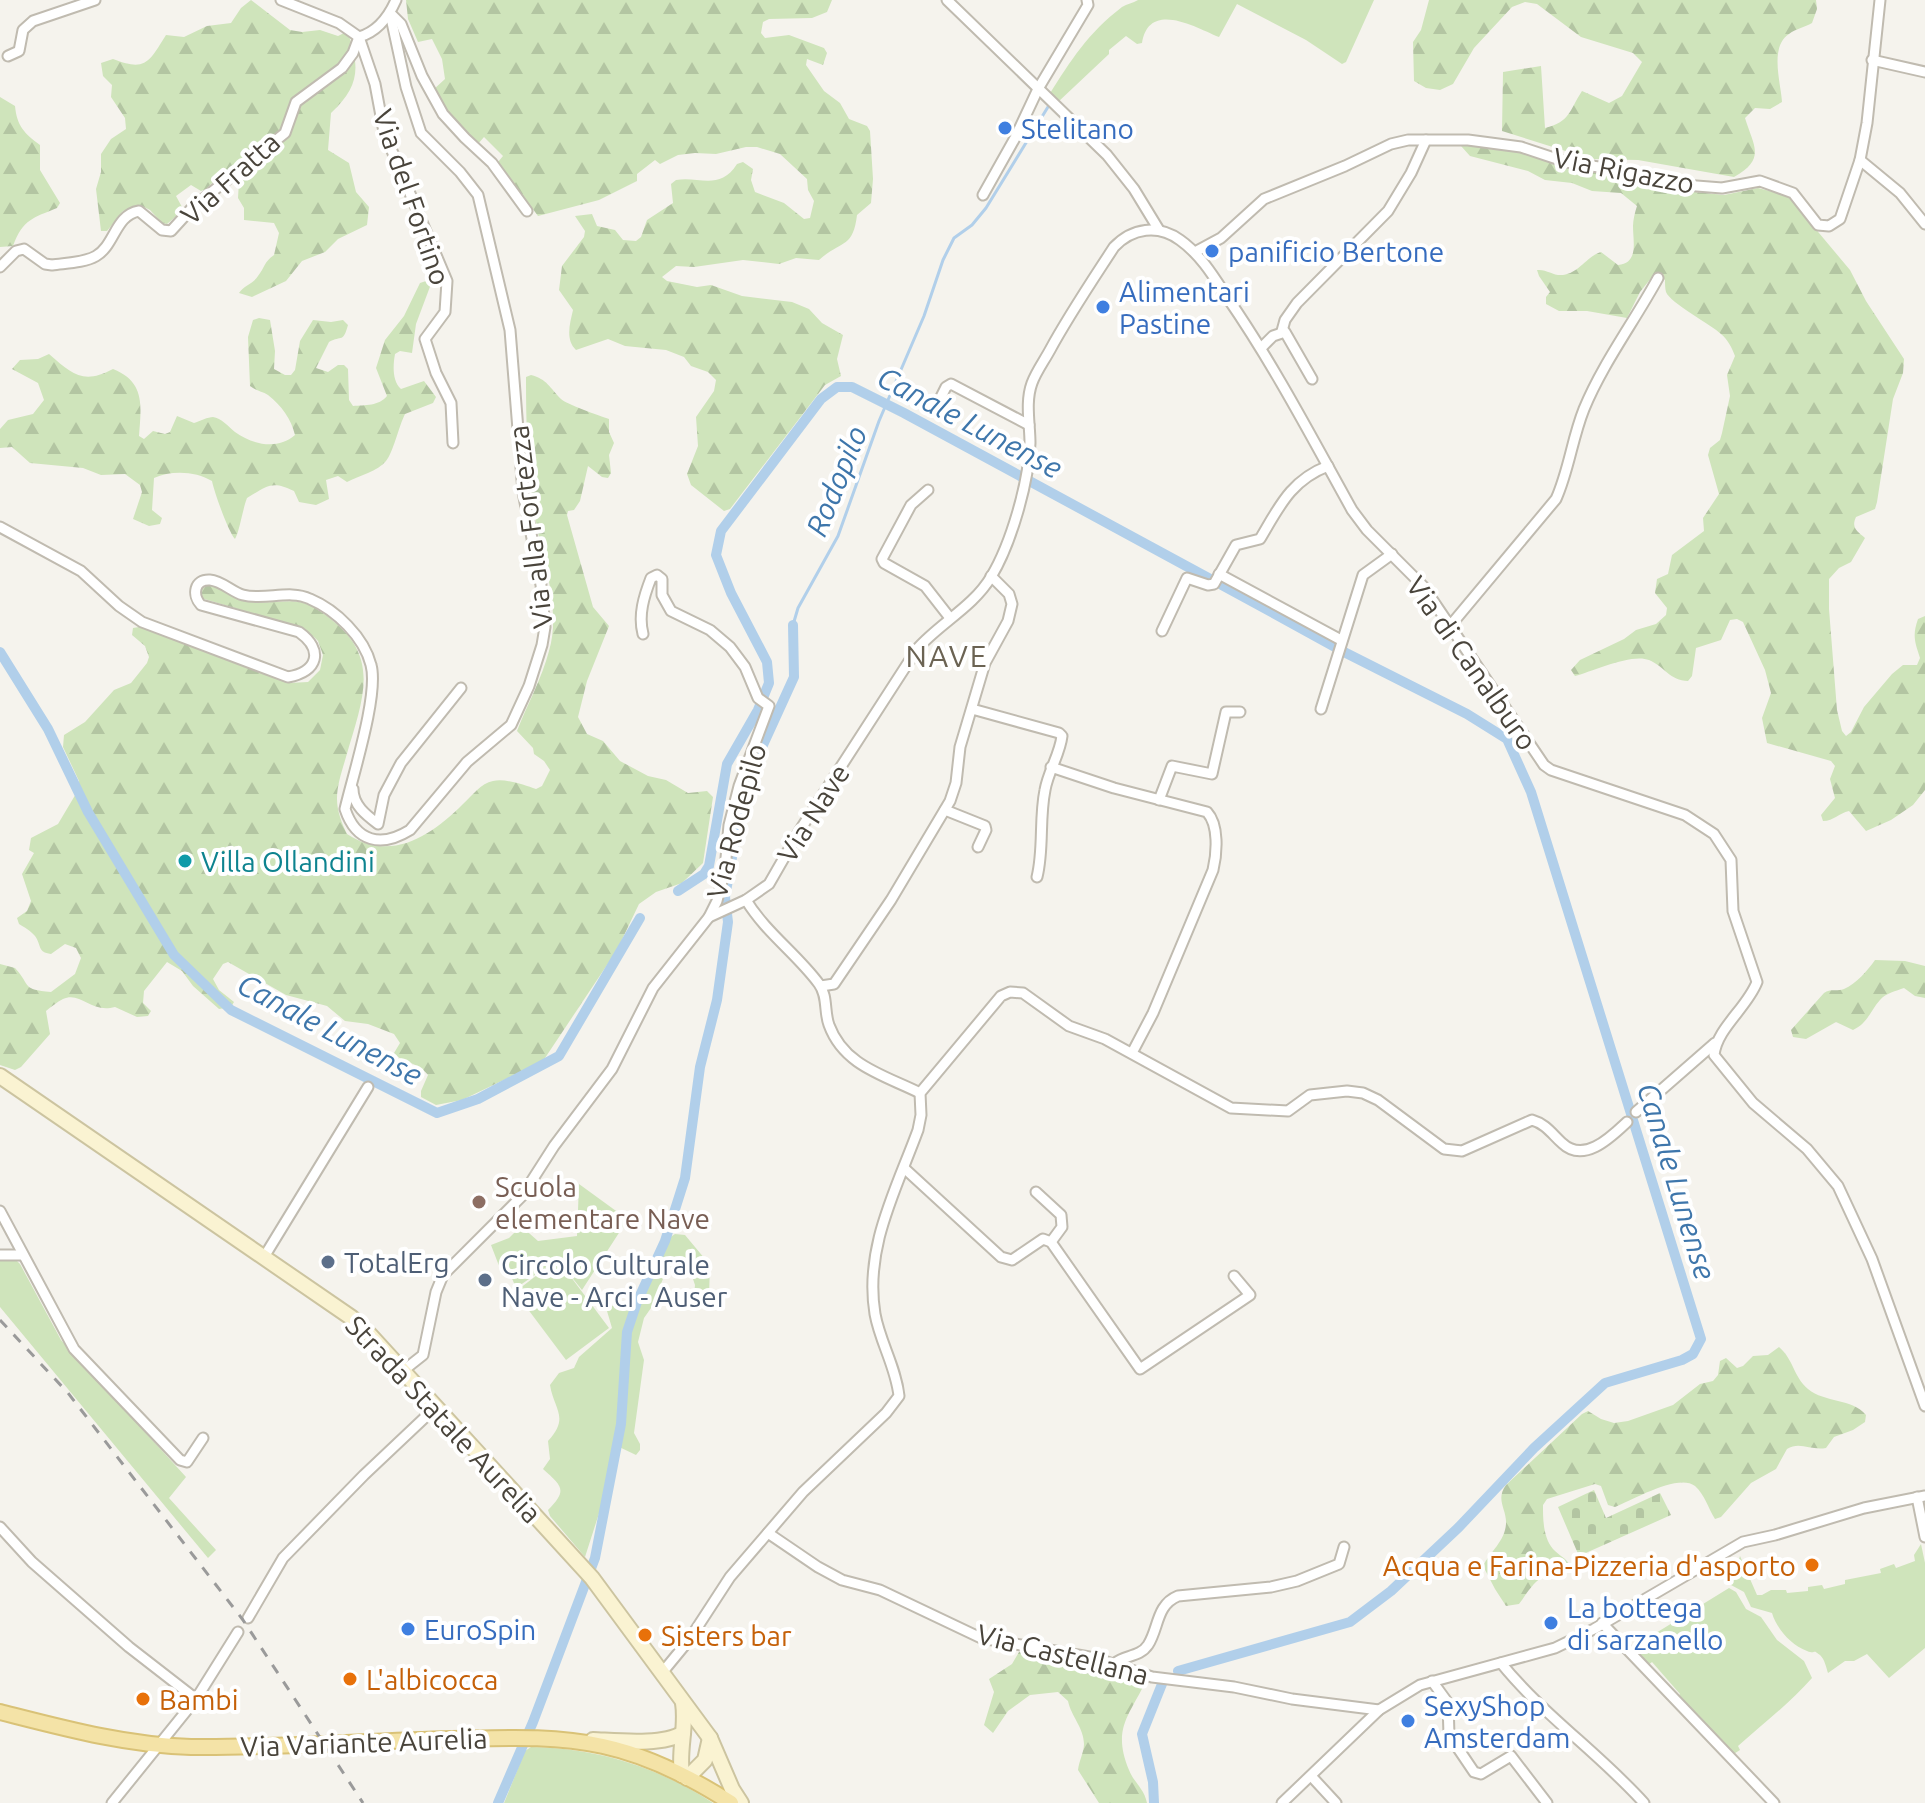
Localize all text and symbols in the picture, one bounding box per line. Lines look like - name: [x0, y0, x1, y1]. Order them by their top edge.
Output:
- street label: Via del Fortino: [367, 105, 457, 289]
- place label: Stelitano: [1021, 113, 1134, 144]
- marker: Stelitano: [996, 119, 1014, 137]
- street label: Via Fratta: [174, 126, 286, 230]
- street label: Via Rigazzo: [1551, 141, 1697, 199]
- place label: panificio Bertone: [1228, 236, 1444, 267]
- marker: panificio Bertone: [1203, 242, 1221, 260]
- place label: Alimentari Pastine: [1119, 276, 1250, 339]
- marker: Alimentari Pastine: [1094, 298, 1112, 316]
- water label: Canale Lunense: [872, 359, 1068, 485]
- water label: Rodopilo: [799, 421, 873, 541]
- street label: Via alla Fortezza: [502, 424, 558, 630]
- street label: Via di Canalburo: [1401, 570, 1543, 756]
- district label: NAVE: [905, 639, 989, 673]
- street label: Via Rodepilo: [700, 740, 772, 902]
- street label: Via Nave: [771, 758, 855, 868]
- place label: Villa Ollandini: [201, 846, 375, 877]
- marker: Villa Ollandini: [176, 852, 194, 870]
- water label: Canale Lunense: [232, 966, 428, 1092]
- water label: Canale Lunense: [1631, 1079, 1723, 1283]
- place label: Scuola elementare Nave: [495, 1171, 710, 1234]
- marker: Scuola elementare Nave: [470, 1193, 488, 1211]
- place label: TotalErg: [344, 1247, 450, 1278]
- place label: Circolo Culturale Nave - Arci - Auser: [501, 1249, 728, 1312]
- marker: TotalErg: [319, 1253, 337, 1271]
- marker: Circolo Culturale Nave - Arci - Auser: [476, 1271, 494, 1289]
- street label: Strada Statale Aurelia: [340, 1309, 548, 1529]
- place label: Acqua e Farina-Pizzeria d'asporto: [1383, 1550, 1796, 1581]
- marker: Acqua e Farina-Pizzeria d'asporto: [1803, 1556, 1821, 1574]
- place label: La bottega di sarzanello: [1567, 1592, 1724, 1655]
- place label: EuroSpin: [424, 1614, 536, 1645]
- marker: La bottega di sarzanello: [1542, 1614, 1560, 1632]
- street label: Via Castellana: [974, 1618, 1152, 1690]
- marker: EuroSpin: [399, 1620, 417, 1638]
- place label: Sisters bar: [661, 1620, 792, 1651]
- marker: Sisters bar: [636, 1626, 654, 1644]
- place label: L'albicocca: [366, 1664, 498, 1695]
- marker: L'albicocca: [341, 1670, 359, 1688]
- place label: Bambi: [159, 1684, 239, 1715]
- marker: Bambi: [134, 1690, 152, 1708]
- place label: SexyShop Amsterdam: [1424, 1690, 1570, 1753]
- marker: SexyShop Amsterdam: [1399, 1712, 1417, 1730]
- street label: Via Variante Aurelia: [240, 1722, 488, 1762]

